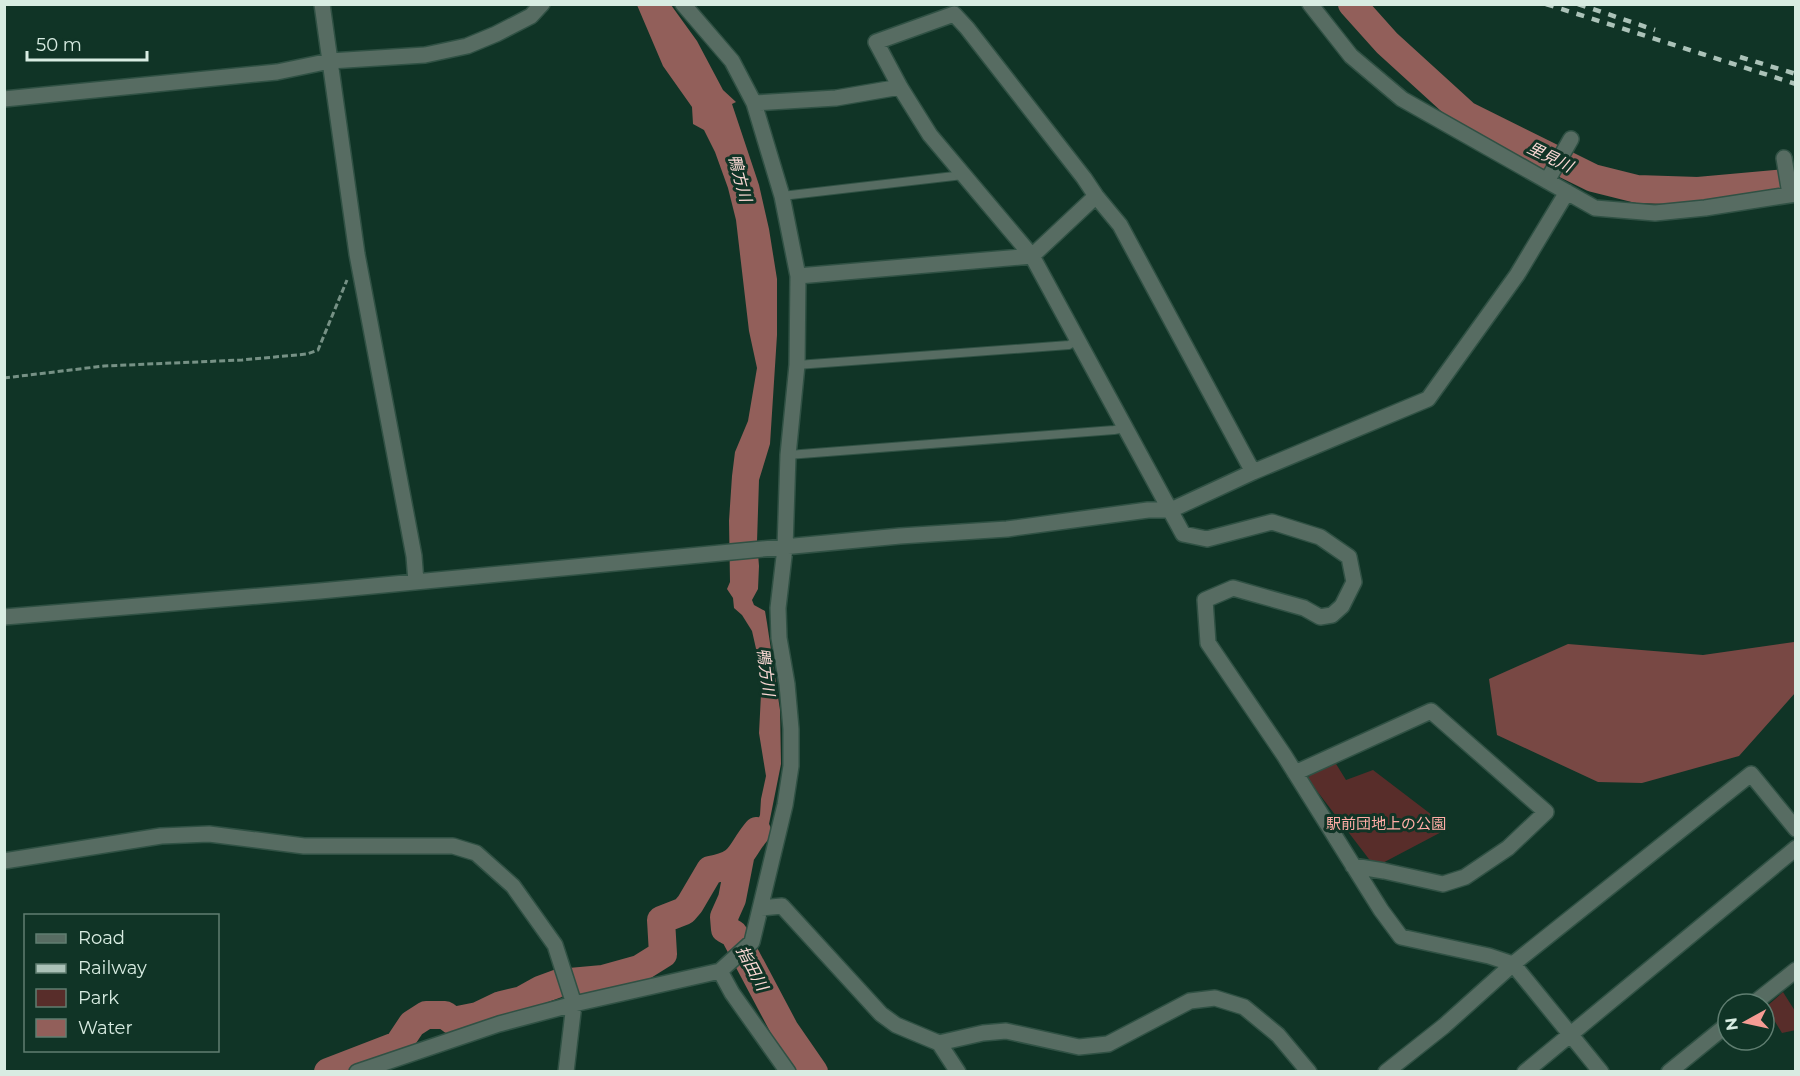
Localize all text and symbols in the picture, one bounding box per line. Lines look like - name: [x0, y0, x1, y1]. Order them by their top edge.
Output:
- scale bar: [27, 24, 147, 62]
- text: 50 m: [36, 34, 82, 56]
- water label: 里見川: [1524, 138, 1578, 177]
- water label: 鴨方川: [725, 152, 756, 206]
- water label: 鴨方川: [754, 647, 779, 699]
- park label: 駅前団地上の公園: [1326, 814, 1446, 833]
- legend: [24, 914, 219, 1052]
- text: Road: [78, 927, 125, 949]
- water label: 指田川: [732, 942, 773, 995]
- text: Railway: [78, 957, 147, 979]
- text: Park: [78, 987, 119, 1009]
- north arrow: [1716, 992, 1776, 1052]
- text: N: [1721, 1016, 1742, 1032]
- text: Water: [78, 1017, 133, 1039]

